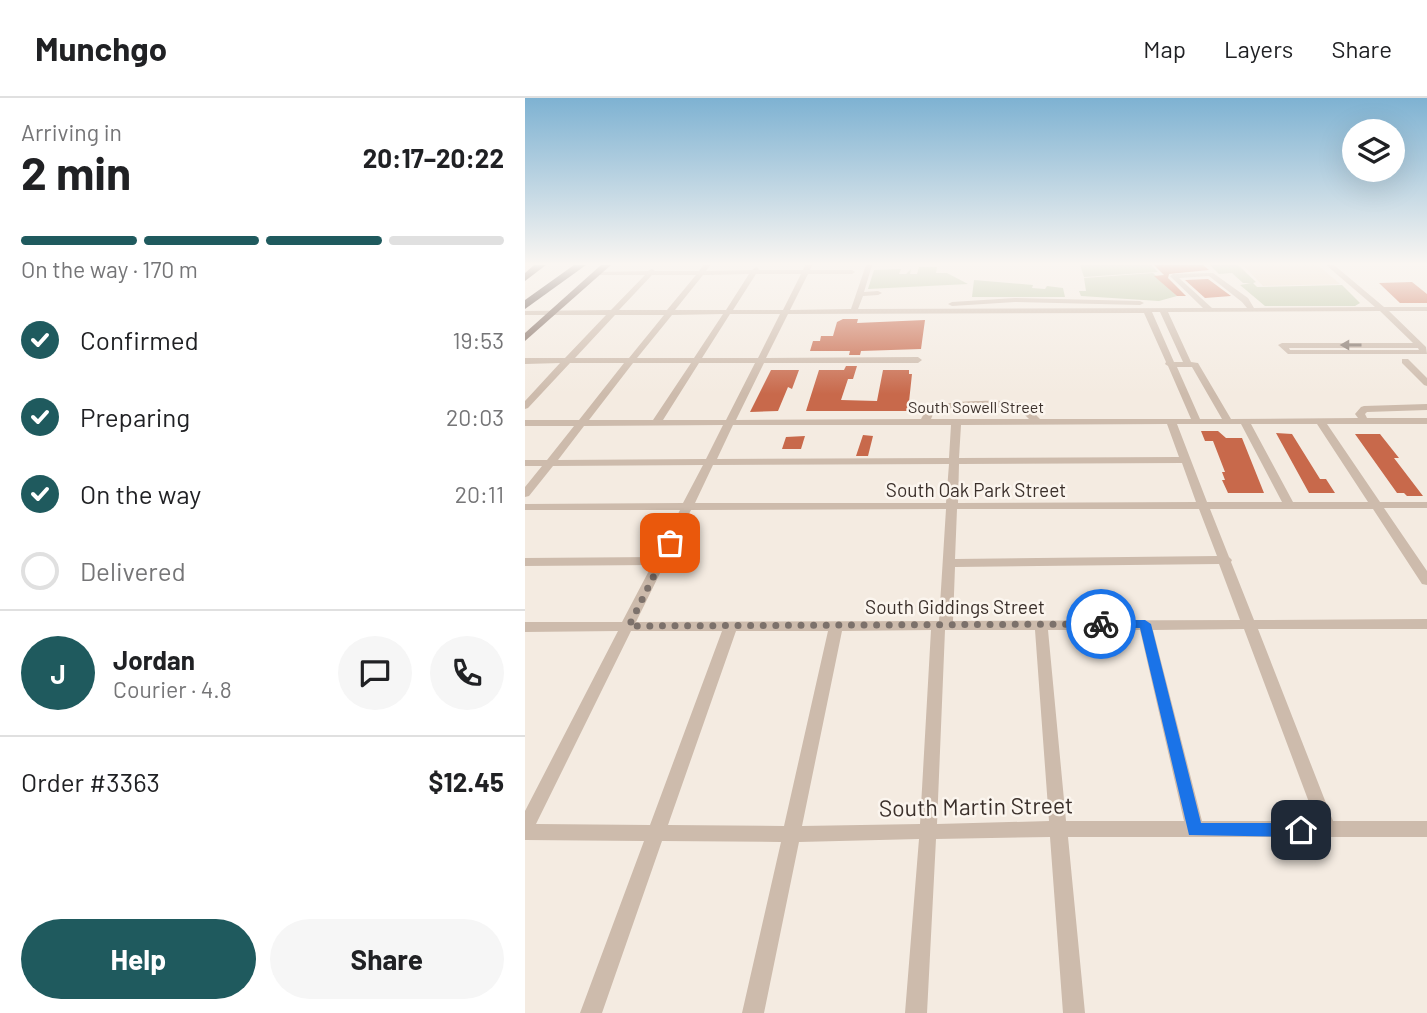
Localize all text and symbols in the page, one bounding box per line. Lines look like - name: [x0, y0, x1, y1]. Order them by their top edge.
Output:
- text: Munchgo: [35, 28, 167, 68]
- text: Map: [1143, 34, 1186, 63]
- text: Layers: [1224, 34, 1293, 63]
- text: Share: [1331, 34, 1392, 63]
- text: Arriving in: [21, 118, 122, 146]
- map controls: [1342, 119, 1405, 182]
- button: layers: [1342, 119, 1405, 182]
- text: 20:17–20:22: [363, 142, 504, 173]
- text: 2 min: [21, 144, 131, 199]
- text: On the way · 170 m: [21, 255, 198, 283]
- icon: check: [21, 321, 59, 359]
- text: Confirmed: [80, 324, 199, 355]
- text: 19:53: [453, 326, 504, 354]
- one-way arrow: [1340, 339, 1362, 351]
- street label: South Sowell Street: [908, 397, 1044, 416]
- icon: check: [21, 398, 59, 436]
- text: Preparing: [80, 401, 190, 432]
- text: 20:03: [446, 403, 504, 431]
- icon: check: [21, 475, 59, 513]
- text: On the way: [80, 478, 201, 509]
- street label: South Oak Park Street: [886, 478, 1066, 501]
- text: 20:11: [455, 480, 504, 508]
- pin: [640, 513, 700, 573]
- icon: bag: [651, 524, 689, 562]
- text: Delivered: [80, 555, 186, 586]
- courier: [1066, 589, 1136, 659]
- street label: South Giddings Street: [865, 595, 1045, 618]
- icon: bike: [1082, 605, 1120, 643]
- button: chat: [338, 636, 412, 710]
- button: phone: [430, 636, 504, 710]
- text: Jordan: [113, 644, 195, 675]
- text: J: [50, 658, 66, 689]
- text: Courier · 4.8: [113, 675, 232, 703]
- text: Order #3363: [21, 766, 160, 797]
- text: $12.45: [429, 766, 504, 797]
- street label: South Martin Street: [878, 790, 1074, 822]
- pin: [1271, 800, 1331, 860]
- icon: home: [1282, 811, 1320, 849]
- button: Help: [21, 919, 256, 999]
- button: Share: [270, 919, 504, 999]

